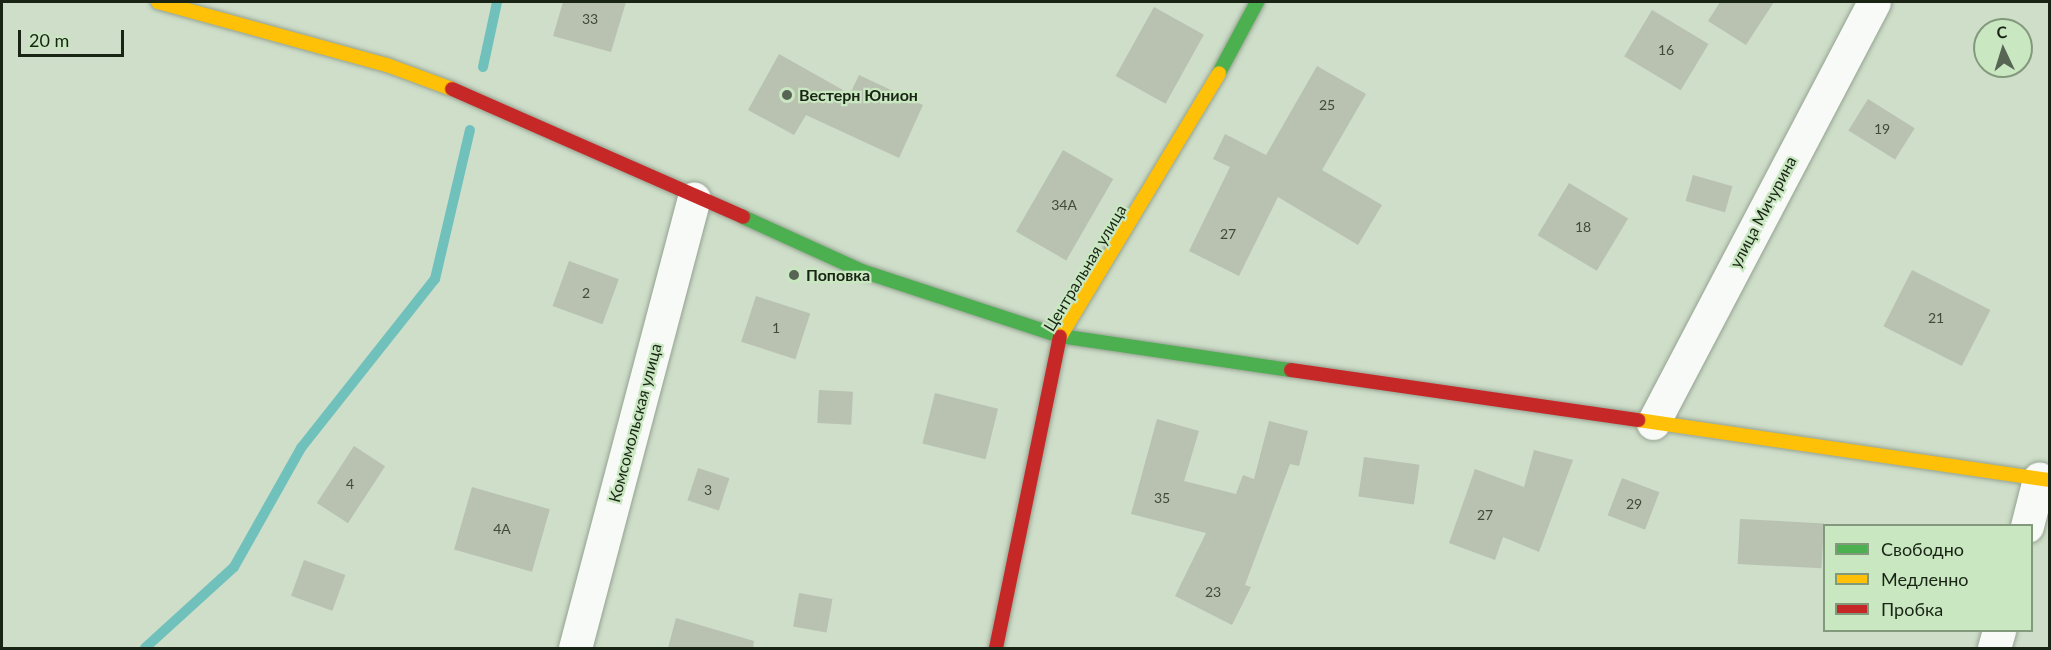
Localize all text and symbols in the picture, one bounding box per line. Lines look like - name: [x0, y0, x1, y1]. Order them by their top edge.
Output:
- house number: 33: [582, 11, 598, 27]
- scale bar: [21, 18, 128, 56]
- north arrow: [1973, 18, 2033, 78]
- text: С: [1996, 22, 2008, 41]
- text: 20 m: [29, 29, 69, 51]
- house number: 16: [1658, 42, 1674, 58]
- place label: Вестерн Юнион: [799, 85, 918, 105]
- marker: Вестерн Юнион: [780, 88, 794, 102]
- house number: 25: [1319, 97, 1335, 113]
- house number: 19: [1874, 121, 1890, 137]
- street label: улица Мичурина: [1726, 153, 1800, 271]
- house number: 34А: [1051, 197, 1077, 213]
- street label: Центральная улица: [1040, 201, 1130, 335]
- house number: 18: [1575, 219, 1591, 235]
- house number: 27: [1220, 226, 1236, 242]
- place label: Поповка: [806, 265, 870, 285]
- marker: Поповка: [787, 268, 801, 282]
- house number: 2: [582, 285, 590, 301]
- house number: 21: [1928, 310, 1944, 326]
- house number: 1: [772, 320, 780, 336]
- street label: Комсомольская улица: [605, 341, 665, 505]
- house number: 4: [346, 476, 354, 492]
- house number: 3: [704, 482, 712, 498]
- house number: 35: [1154, 490, 1170, 506]
- house number: 29: [1626, 496, 1642, 512]
- house number: 27: [1477, 507, 1493, 523]
- house number: 4А: [493, 521, 511, 537]
- legend: [1823, 524, 2033, 632]
- text: Свободно: [1881, 538, 1964, 560]
- text: Медленно: [1881, 568, 1969, 590]
- house number: 23: [1205, 584, 1221, 600]
- text: Пробка: [1881, 598, 1943, 620]

